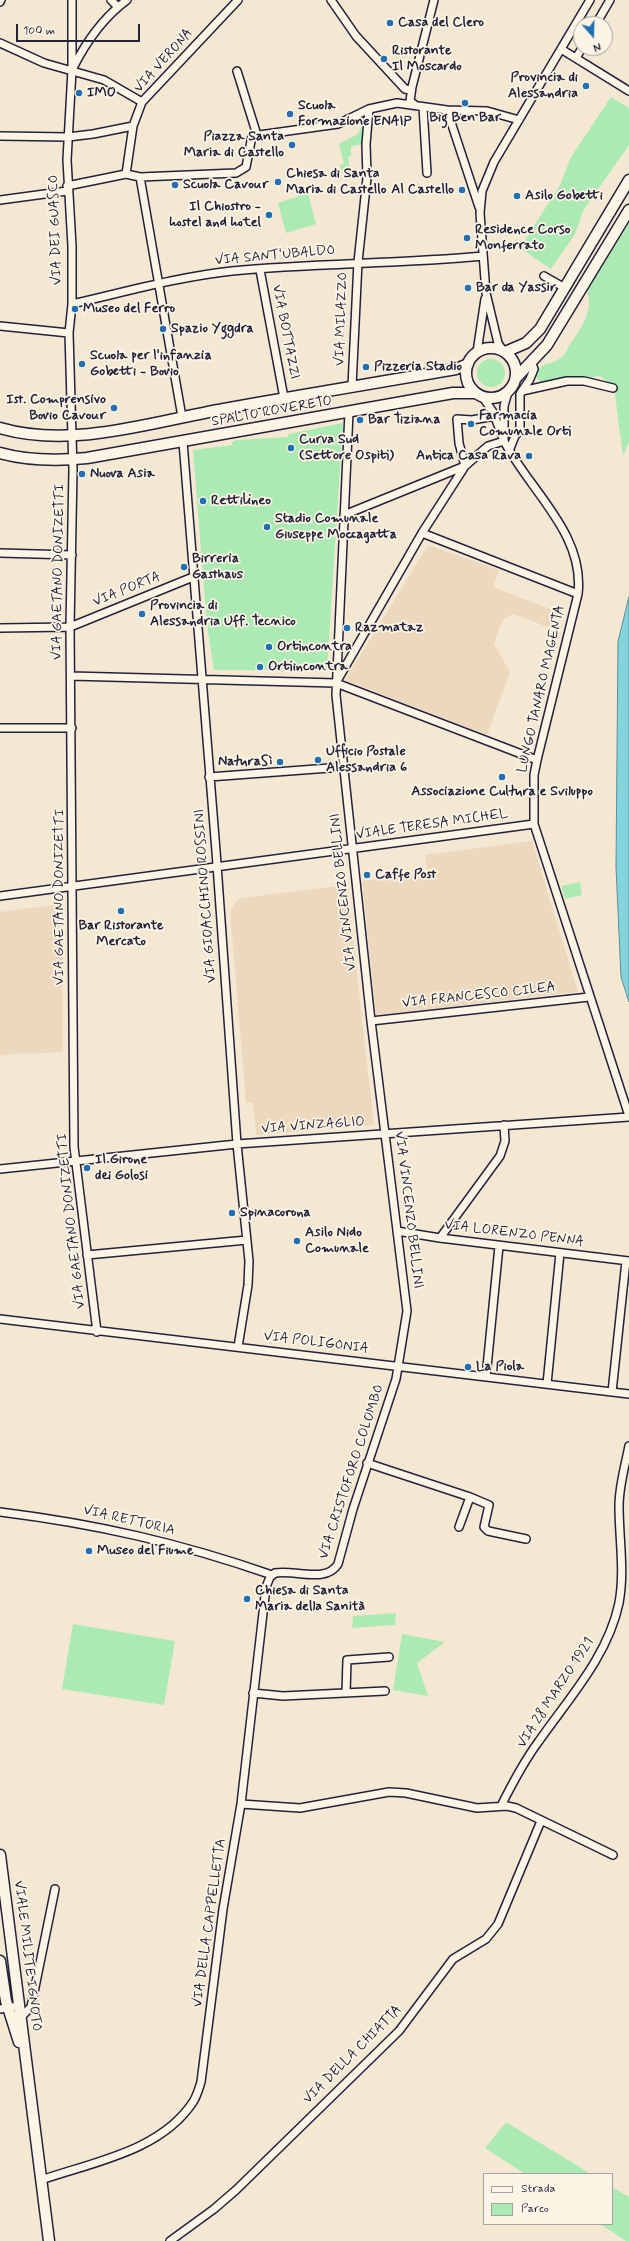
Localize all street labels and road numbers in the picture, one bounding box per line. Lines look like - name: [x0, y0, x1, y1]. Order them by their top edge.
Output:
- street label: VIA VERONA: [131, 25, 197, 97]
- street label: VIA DEI GUASCO: [46, 175, 66, 285]
- street label: VIA SANT'UBALDO: [214, 242, 336, 270]
- street label: VIA MILAZZO: [332, 272, 352, 366]
- street label: VIA BOTTAZZI: [268, 283, 302, 381]
- street label: SPALTO ROVERETO: [210, 393, 334, 431]
- street label: VIA GAETANO DONIZETTI: [49, 484, 69, 660]
- street label: VIA PORTA: [91, 569, 163, 611]
- street label: LUNGO TANARO MAGENTA: [515, 604, 569, 774]
- street label: VIALE TERESA MICHEL: [355, 806, 509, 844]
- street label: VIA GIOACCHINO ROSSINI: [192, 808, 220, 984]
- street label: VIA GAETANO DONIZETTI: [52, 809, 68, 985]
- street label: VIA VINCENZO BELLINI: [327, 812, 361, 972]
- street label: VIA FRANCESCO CILEA: [401, 980, 557, 1012]
- street label: VIA VINZAGLIO: [261, 1114, 365, 1138]
- street label: VIA VINCENZO BELLINI: [390, 1130, 426, 1290]
- street label: VIA GAETANO DONIZETTI: [54, 1132, 90, 1310]
- street label: VIA LORENZO PENNA: [443, 1217, 585, 1251]
- street label: VIA POLIGONIA: [262, 1328, 370, 1358]
- street label: VIA CRISTOFORO COLOMBO: [316, 1383, 388, 1561]
- street label: VIA RETTORIA: [82, 1502, 176, 1540]
- street label: VIA 28 MARZO 1921: [514, 1634, 598, 1752]
- street label: VIA DELLA CAPPELLETTA: [190, 1837, 230, 2009]
- street label: VIALE MILITE IGNOTO: [9, 1880, 45, 2032]
- street label: VIA DELLA CHIATTA: [300, 2002, 406, 2108]

